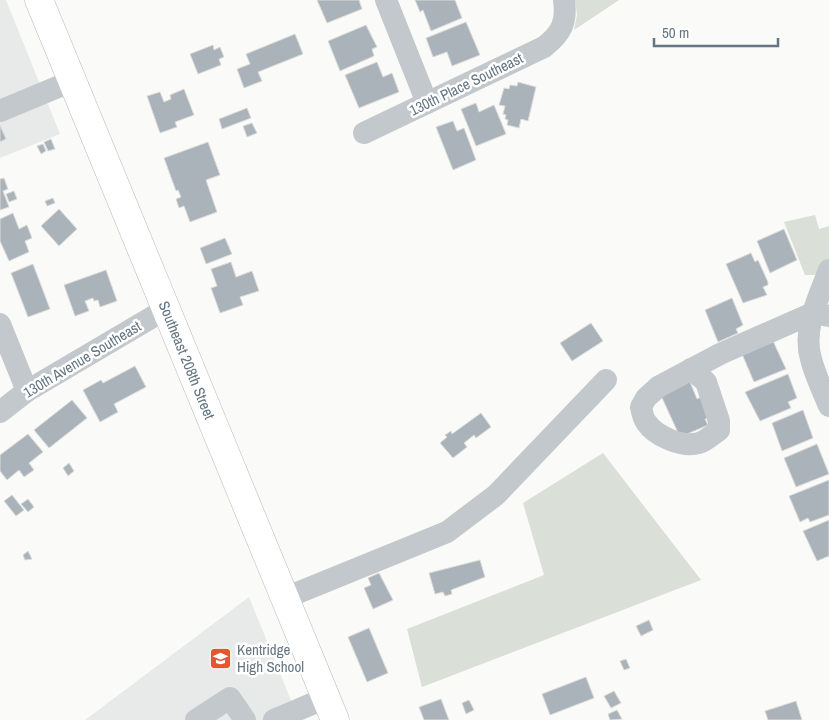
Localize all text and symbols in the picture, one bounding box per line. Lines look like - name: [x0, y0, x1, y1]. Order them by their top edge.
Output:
- scale bar: [654, 15, 778, 47]
- text: 50 m: [662, 22, 689, 43]
- street label: 130th Place Southeast: [406, 47, 527, 121]
- street label: Southeast 208th Street: [154, 298, 221, 423]
- street label: 130th Avenue Southeast: [19, 315, 145, 402]
- place label: Kentridge High School: [237, 639, 304, 677]
- school or university icon: Kentridge High School: [209, 646, 233, 670]

